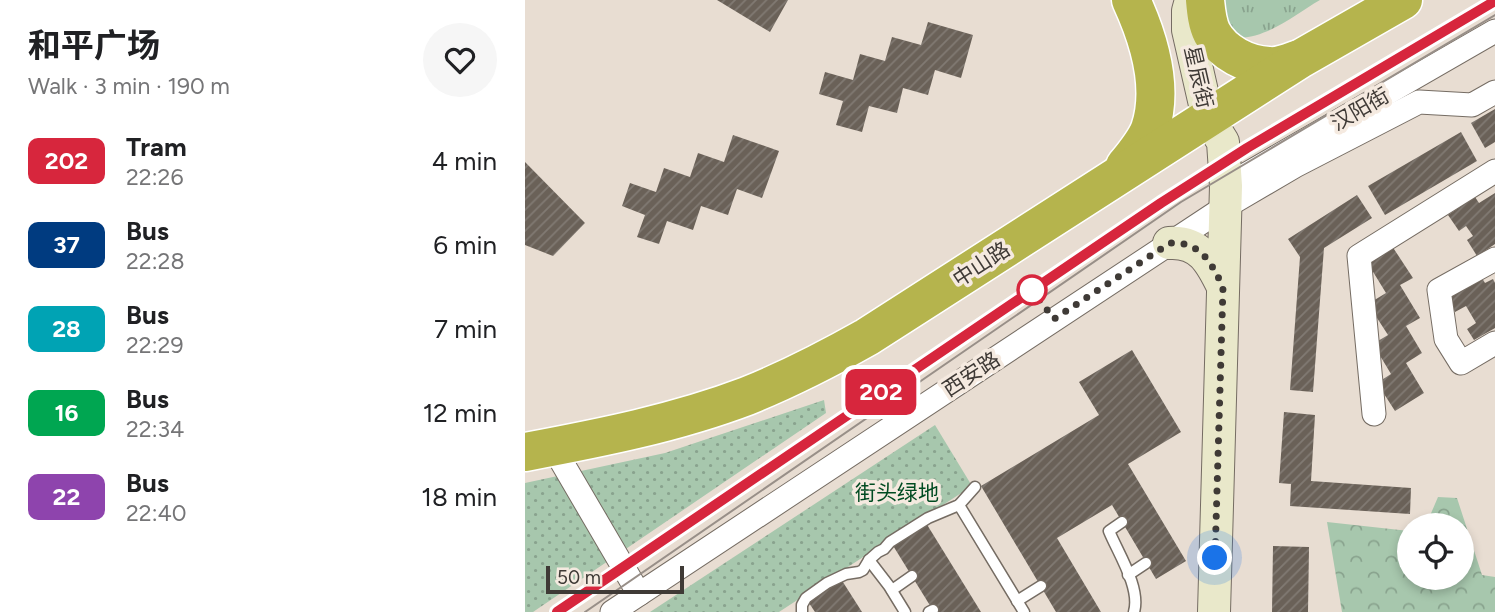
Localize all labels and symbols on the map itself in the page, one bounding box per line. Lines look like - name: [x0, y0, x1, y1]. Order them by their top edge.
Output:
- street label: 星辰街: [1180, 43, 1218, 111]
- street label: 汉阳街: [1326, 82, 1394, 136]
- street label: 中山路: [948, 236, 1014, 292]
- unlabelled marker: [1017, 275, 1047, 305]
- street label: 西安路: [938, 346, 1004, 402]
- line badge: 202: [841, 369, 921, 415]
- park label: 街头绿地: [855, 480, 939, 505]
- your location: [1197, 540, 1232, 575]
- scale bar: [546, 563, 684, 595]

